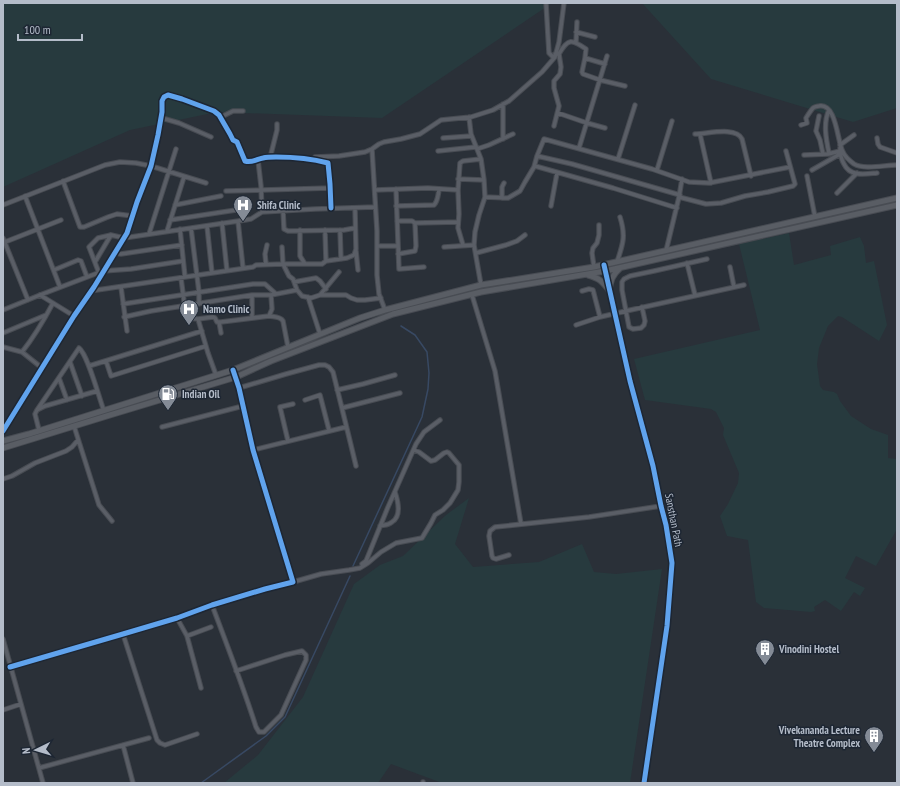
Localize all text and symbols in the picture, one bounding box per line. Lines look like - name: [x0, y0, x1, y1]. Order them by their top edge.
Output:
- scale bar: [18, 16, 82, 42]
- text: 100 m: [24, 22, 51, 37]
- hospital icon: Shifa Clinic: [232, 194, 254, 222]
- place label: Shifa Clinic: [257, 198, 300, 212]
- hospital icon: Namo Clinic: [178, 298, 200, 326]
- place label: Namo Clinic: [203, 302, 249, 316]
- fuel station icon: Indian Oil: [157, 383, 179, 411]
- place label: Indian Oil: [182, 387, 220, 401]
- street label: Sansthan Path: [662, 492, 686, 548]
- building icon: Vinodini Hostel: [754, 638, 776, 666]
- place label: Vinodini Hostel: [778, 642, 839, 656]
- place label: Vivekananda Lecture Theatre Complex: [778, 723, 860, 750]
- building icon: Vivekananda Lecture Theatre Complex: [863, 725, 885, 753]
- north arrow: [16, 730, 56, 770]
- text: N: [19, 747, 33, 754]

